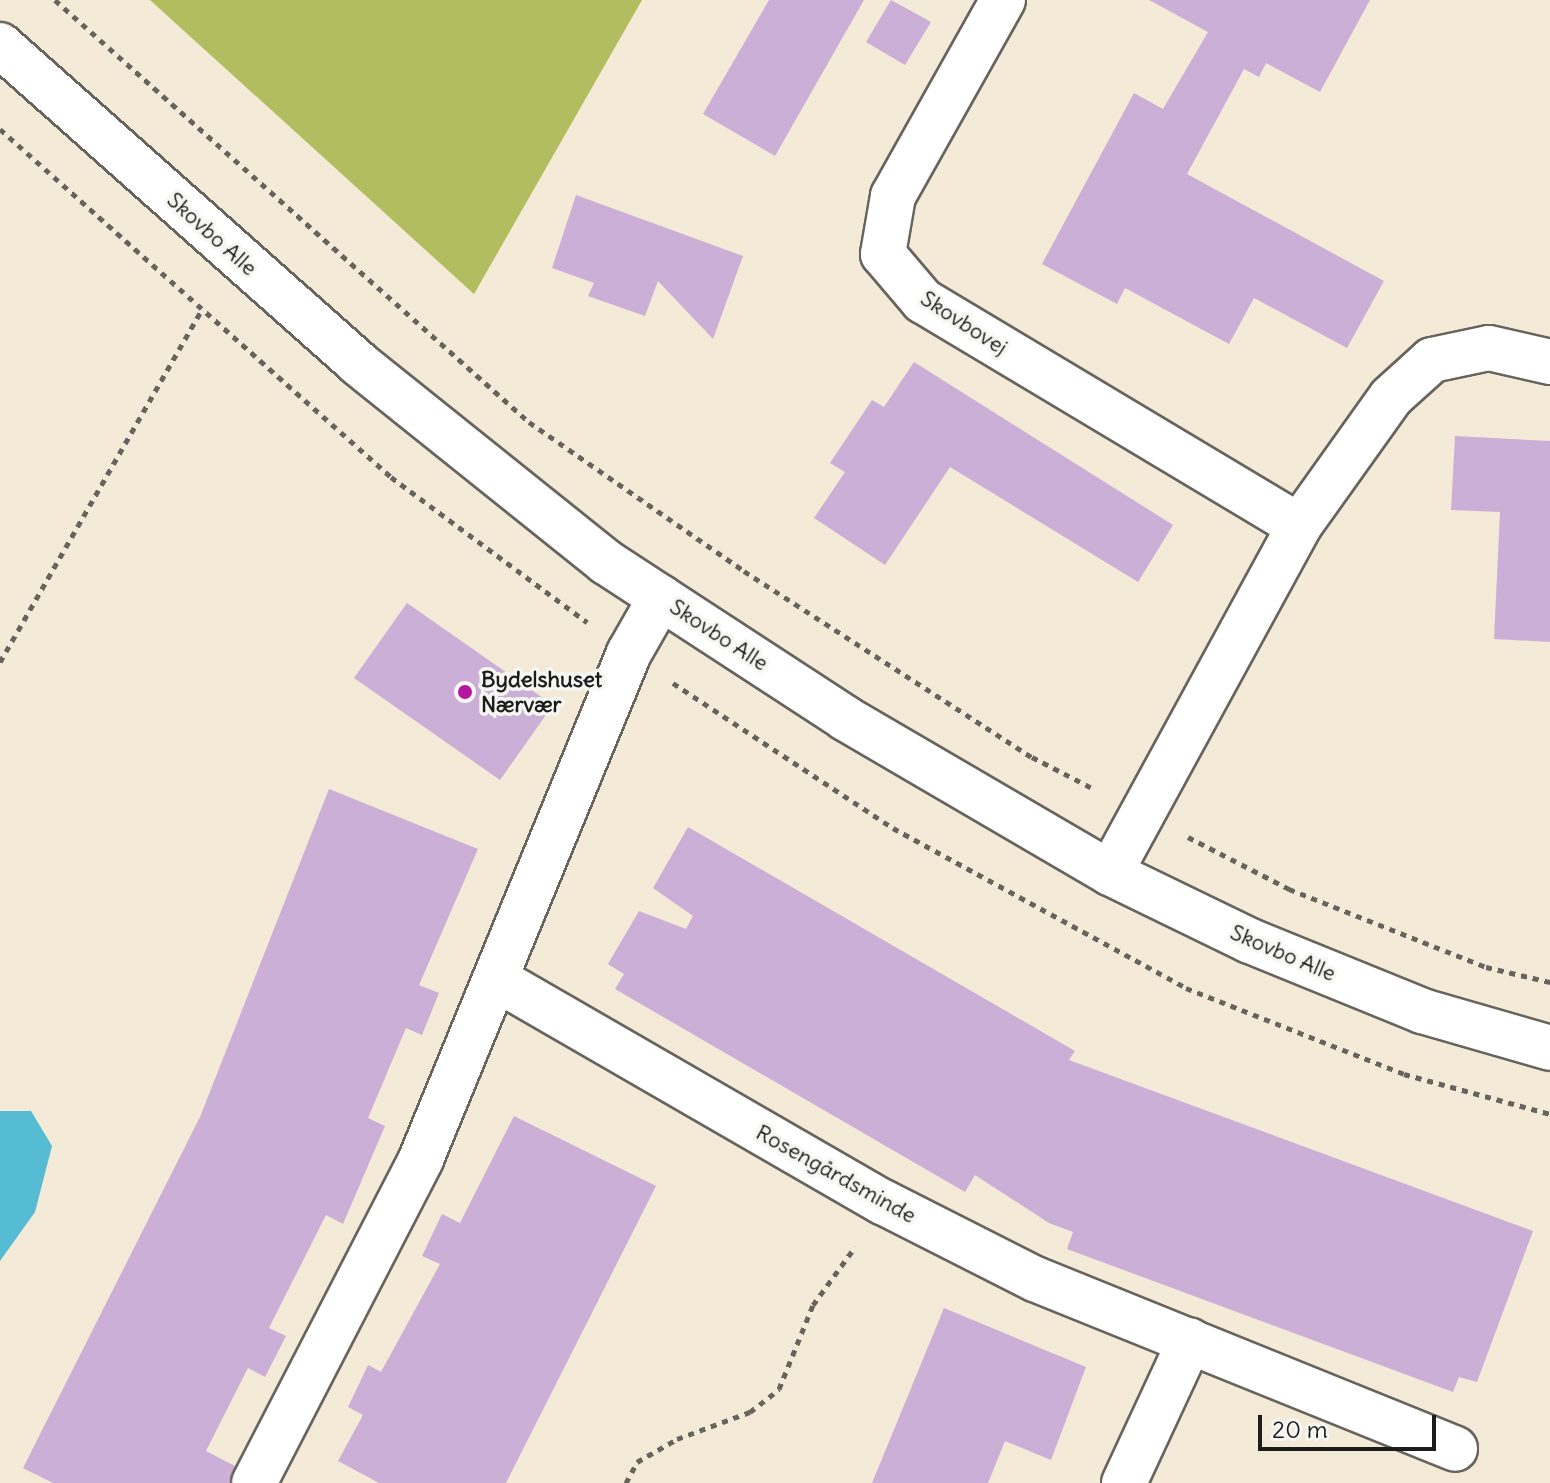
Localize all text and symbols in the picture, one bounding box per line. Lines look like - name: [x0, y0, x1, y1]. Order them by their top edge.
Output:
- street label: Skovbo Alle: [162, 187, 262, 281]
- street label: Skovbovej: [916, 285, 1012, 361]
- street label: Skovbo Alle: [665, 593, 773, 677]
- place label: Bydelshuset Nærvær: [481, 666, 602, 718]
- marker: Bydelshuset Nærvær: [456, 683, 474, 701]
- street label: Skovbo Alle: [1226, 919, 1340, 987]
- street label: Rosengårdsminde: [751, 1119, 921, 1229]
- scale bar: [1262, 1399, 1440, 1449]
- text: 20 m: [1272, 1414, 1328, 1444]

